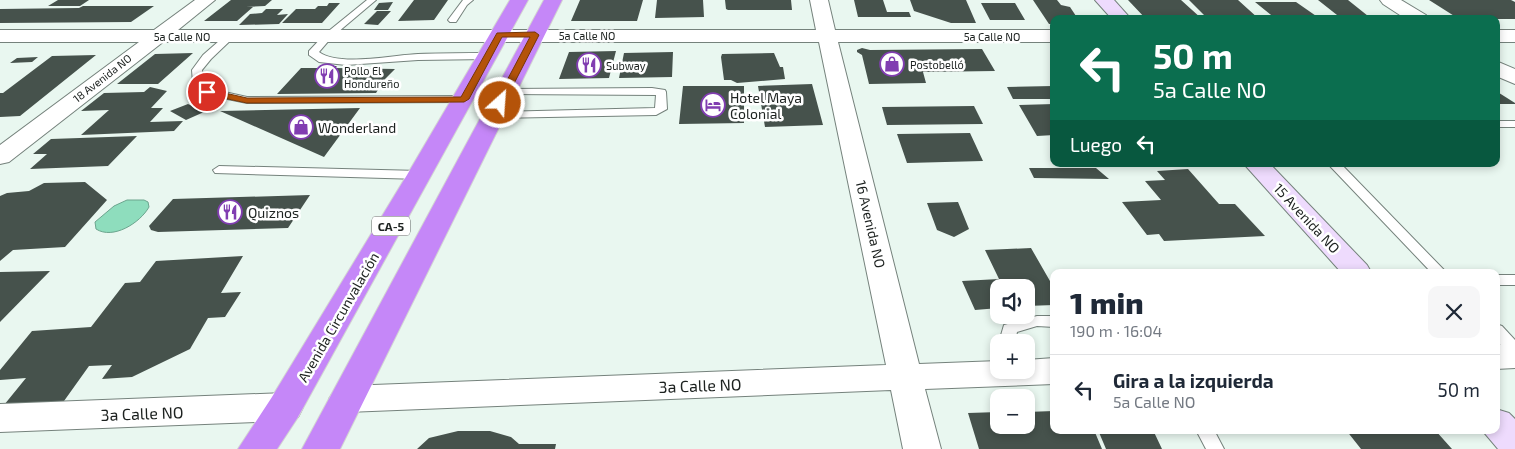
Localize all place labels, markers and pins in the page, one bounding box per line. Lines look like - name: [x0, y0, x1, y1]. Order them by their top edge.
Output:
- shop icon: Postobelló: [879, 51, 905, 77]
- restaurant icon: Subway: [576, 52, 602, 78]
- place label: Postobelló: [910, 58, 964, 71]
- place label: Subway: [606, 59, 646, 72]
- restaurant icon: Pollo El Hondureño: [314, 63, 340, 89]
- place label: Pollo El Hondureño: [344, 64, 399, 90]
- pin: [186, 71, 228, 113]
- place label: Hotel Maya Colonial: [730, 89, 802, 122]
- hotel icon: Hotel Maya Colonial: [700, 92, 726, 118]
- shop icon: Wonderland: [288, 114, 314, 140]
- place label: Wonderland: [318, 119, 396, 136]
- restaurant icon: Quiznos: [217, 199, 243, 225]
- place label: Quiznos: [248, 204, 299, 221]

